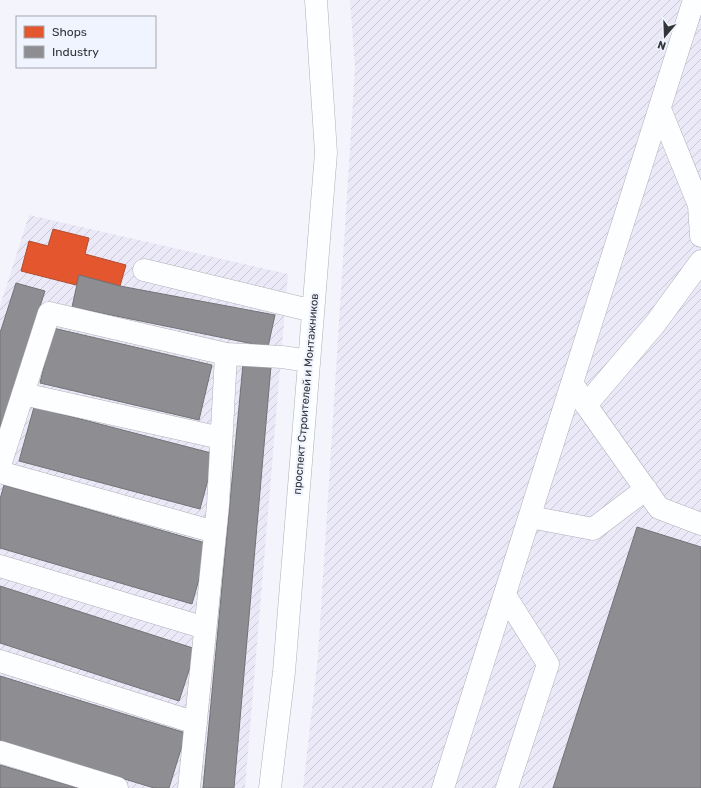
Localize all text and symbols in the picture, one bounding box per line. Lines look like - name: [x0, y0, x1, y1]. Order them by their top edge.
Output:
- legend: [16, 16, 156, 68]
- north arrow: [645, 16, 685, 56]
- text: Shops: [52, 25, 87, 39]
- text: N: [656, 38, 668, 52]
- text: Industry: [52, 45, 99, 59]
- street label: проспект Строителей и Монтажников: [291, 293, 321, 495]

